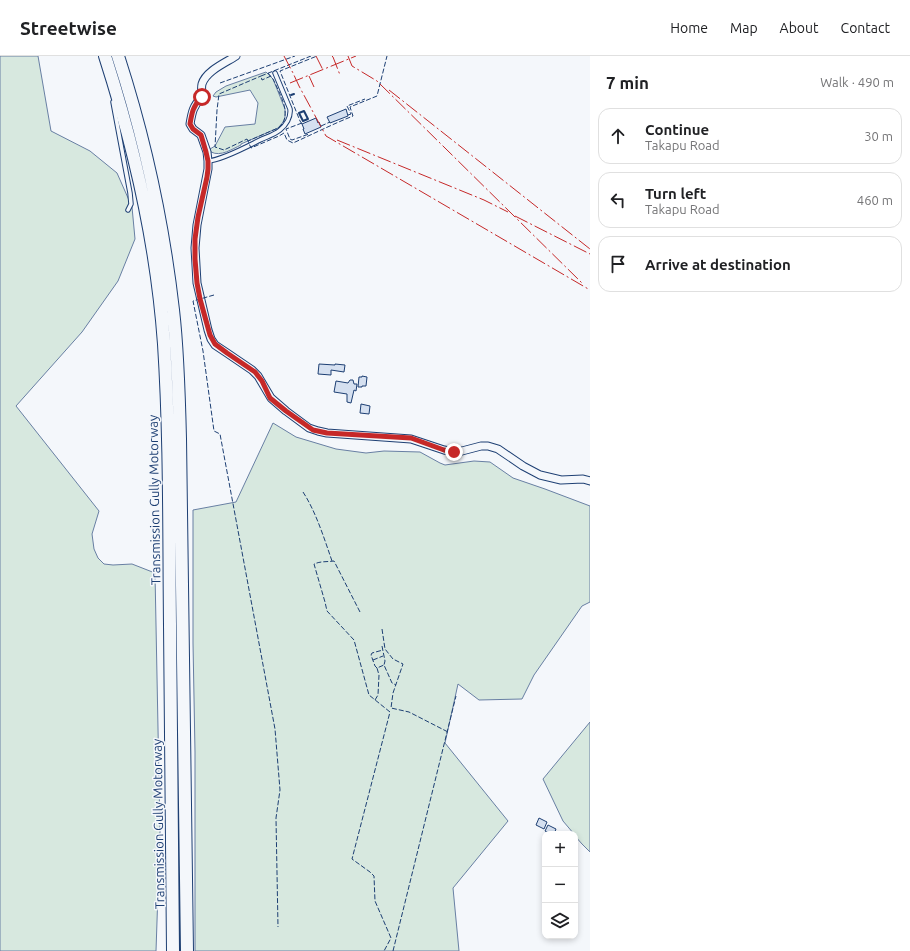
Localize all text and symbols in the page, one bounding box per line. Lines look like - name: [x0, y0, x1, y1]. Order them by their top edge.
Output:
- text: Streetwise: [20, 17, 117, 39]
- text: Home: [670, 20, 708, 36]
- text: Map: [730, 20, 758, 36]
- text: About: [780, 20, 819, 36]
- text: Contact: [841, 20, 890, 36]
- text: 7 min: [606, 73, 649, 92]
- text: Walk · 490 m: [820, 75, 894, 89]
- route start: [193, 88, 211, 106]
- text: Continue: [645, 121, 709, 138]
- icon: ahead: [607, 125, 629, 147]
- text: 30 m: [864, 129, 893, 143]
- text: Takapu Road: [645, 138, 720, 152]
- text: Turn left: [645, 185, 706, 202]
- icon: left: [607, 189, 629, 211]
- text: 460 m: [857, 193, 893, 207]
- text: Takapu Road: [645, 202, 720, 216]
- icon: arrive: [607, 253, 629, 275]
- text: Arrive at destination: [645, 256, 791, 273]
- street label: Transmission Gully Motorway: [146, 415, 162, 585]
- route end: [445, 443, 463, 461]
- street label: Transmission Gully Motorway: [150, 739, 166, 909]
- map controls: [542, 831, 578, 939]
- button: +: [542, 831, 578, 867]
- button: −: [542, 867, 578, 903]
- button: layers: [542, 903, 578, 939]

